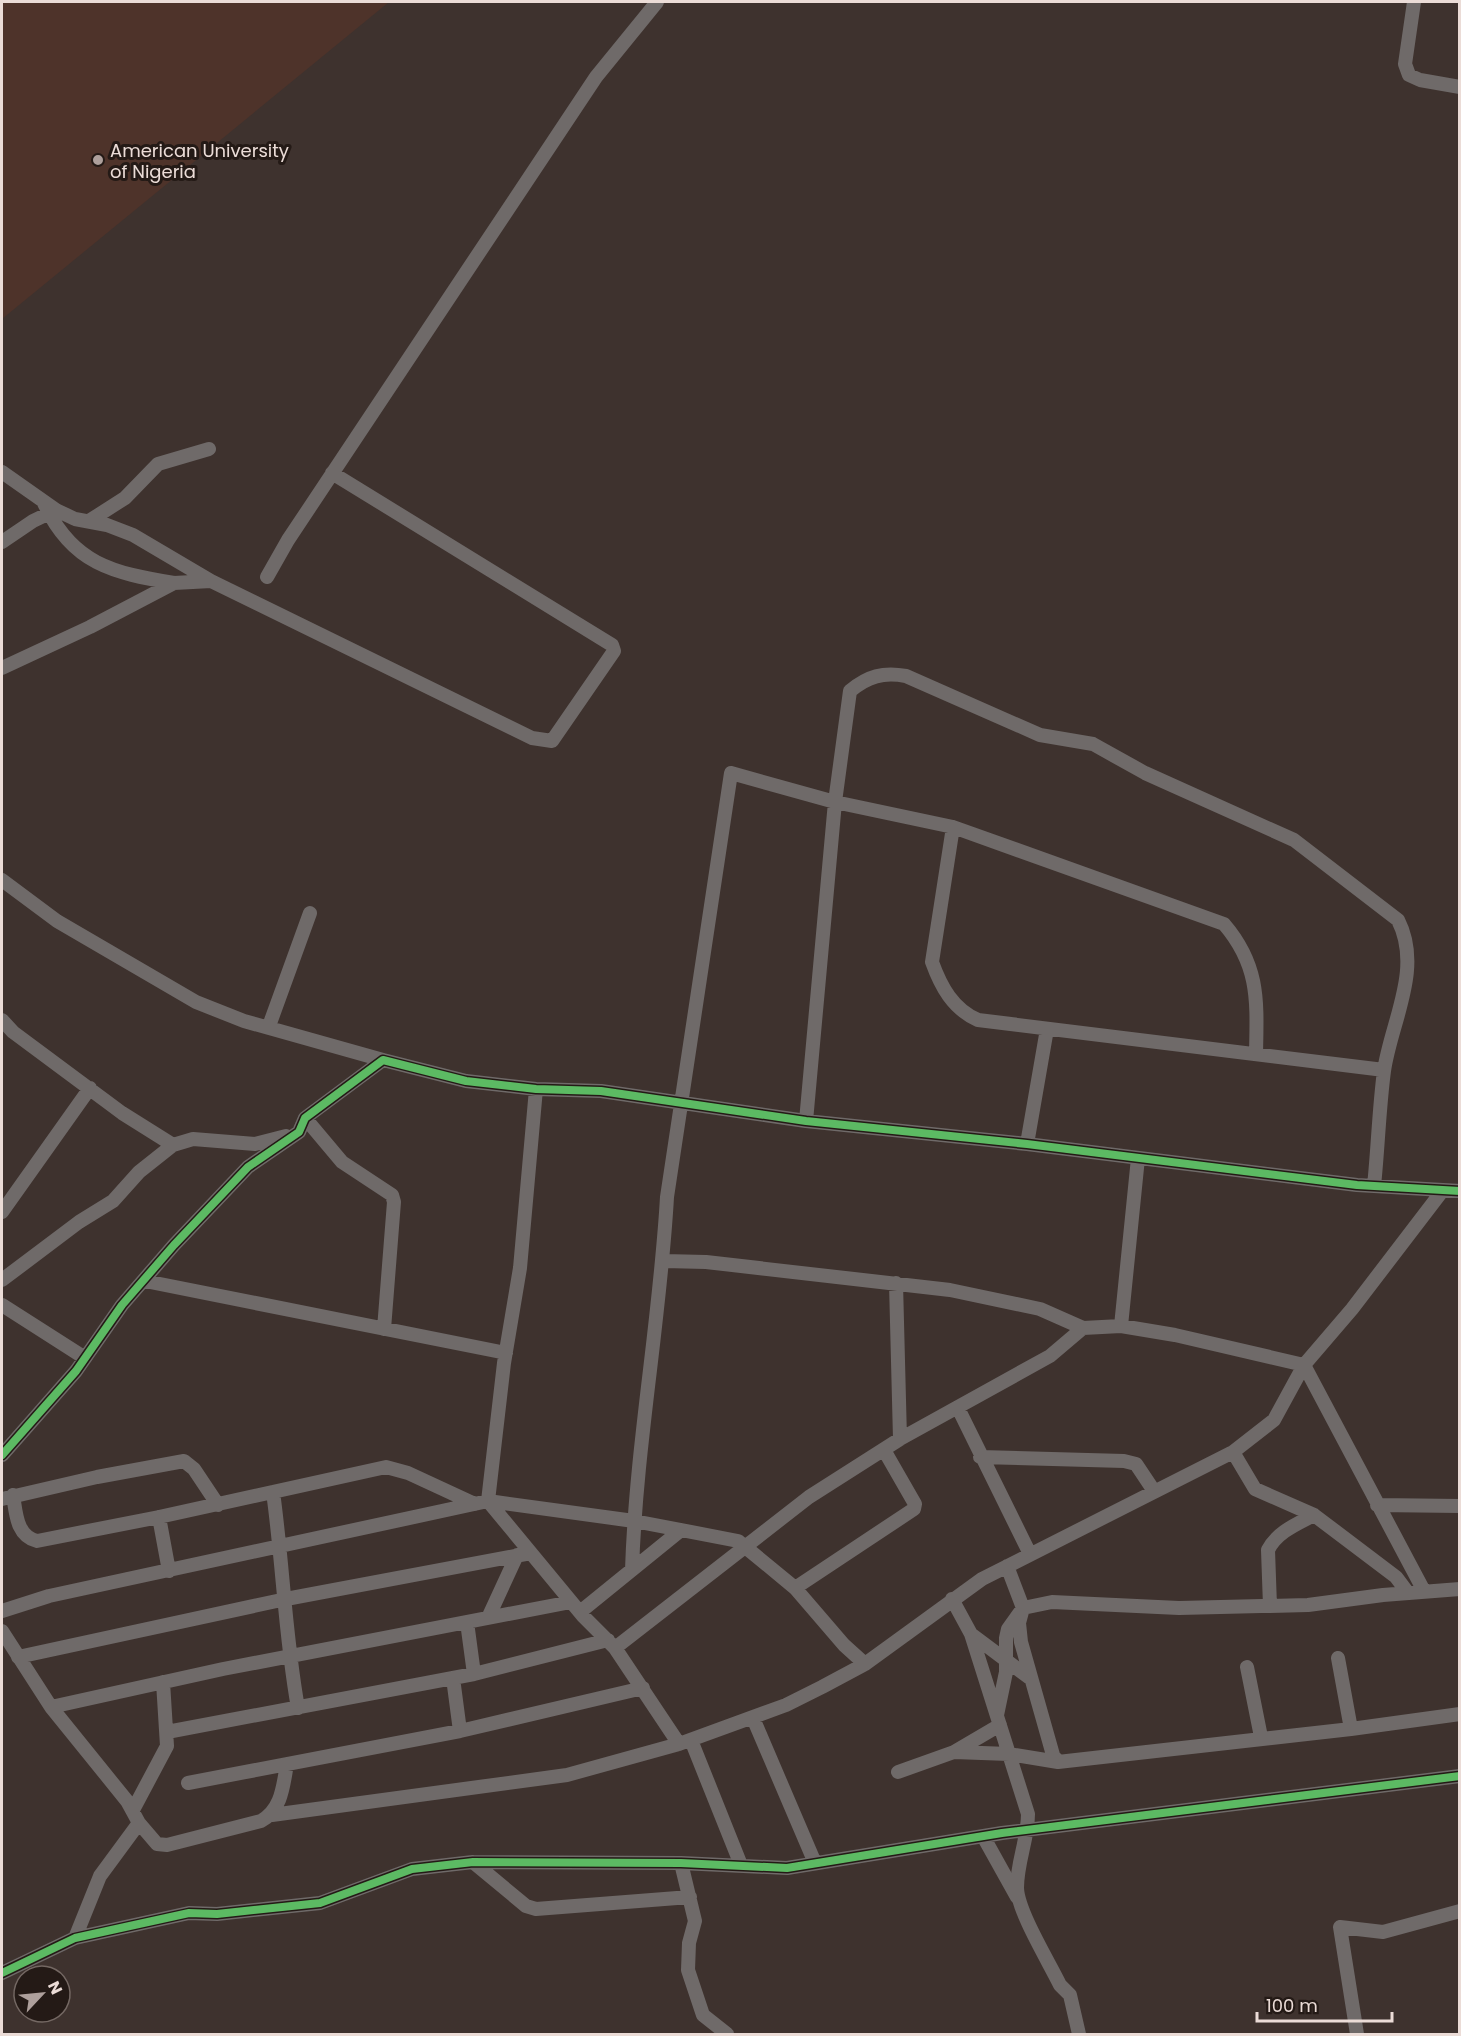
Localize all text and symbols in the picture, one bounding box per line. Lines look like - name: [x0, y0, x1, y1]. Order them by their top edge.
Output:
- place label: American University of Nigeria: [110, 138, 289, 184]
- marker: American University of Nigeria: [91, 153, 105, 167]
- north arrow: [12, 1964, 72, 2024]
- text: N: [42, 1977, 68, 1998]
- scale bar: [1257, 1985, 1392, 2023]
- text: 100 m: [1266, 1993, 1318, 2018]

